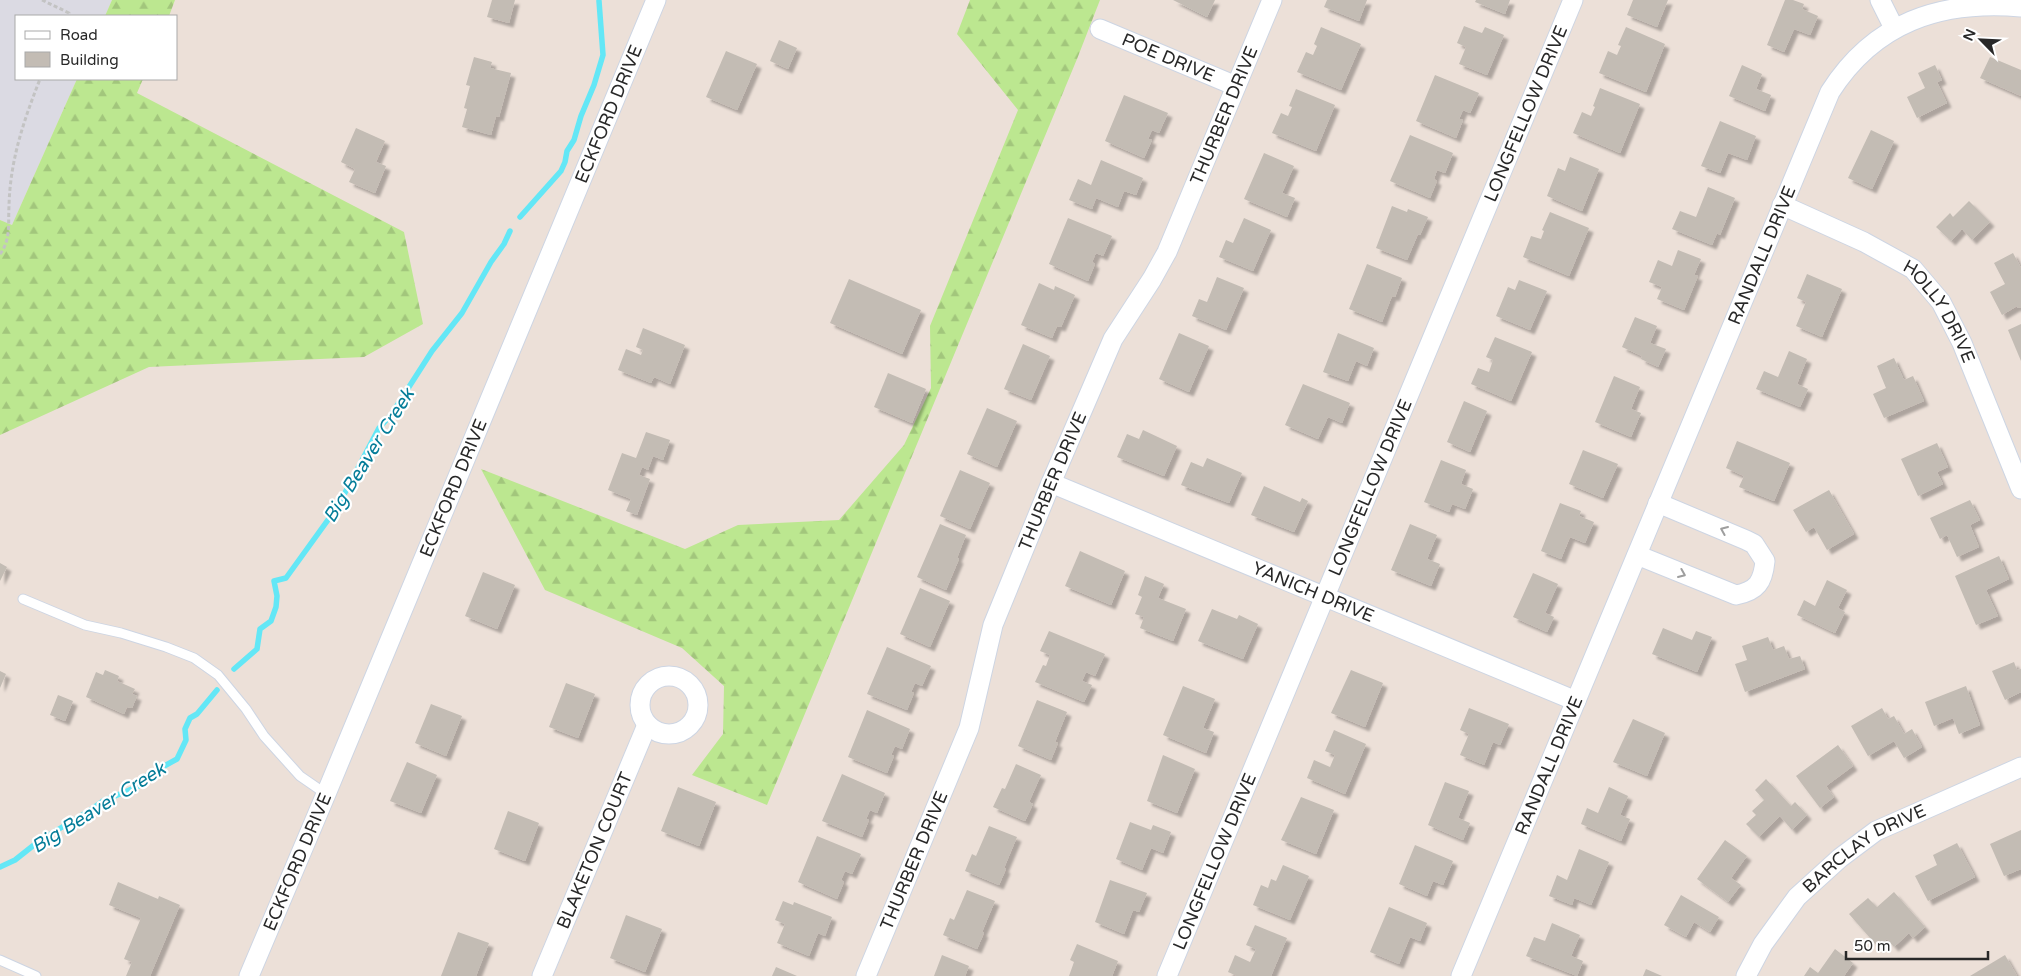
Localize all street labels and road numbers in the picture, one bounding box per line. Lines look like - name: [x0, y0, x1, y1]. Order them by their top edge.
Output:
- street label: LONGFELLOW DRIVE: [1479, 22, 1572, 205]
- street label: POE DRIVE: [1119, 28, 1218, 87]
- street label: ECKFORD DRIVE: [570, 42, 647, 186]
- street label: THURBER DRIVE: [1185, 43, 1263, 188]
- street label: RANDALL DRIVE: [1723, 183, 1801, 328]
- street label: HOLLY DRIVE: [1899, 255, 1980, 366]
- street label: LONGFELLOW DRIVE: [1324, 396, 1417, 579]
- street label: THURBER DRIVE: [1014, 409, 1091, 554]
- street label: ECKFORD DRIVE: [415, 416, 492, 560]
- street label: YANICH DRIVE: [1249, 557, 1377, 627]
- street label: RANDALL DRIVE: [1510, 693, 1588, 838]
- street label: BLAKETON COURT: [552, 769, 637, 932]
- street label: LONGFELLOW DRIVE: [1168, 770, 1261, 953]
- street label: THURBER DRIVE: [875, 788, 952, 933]
- street label: ECKFORD DRIVE: [258, 790, 336, 934]
- street label: BARCLAY DRIVE: [1798, 799, 1929, 898]

